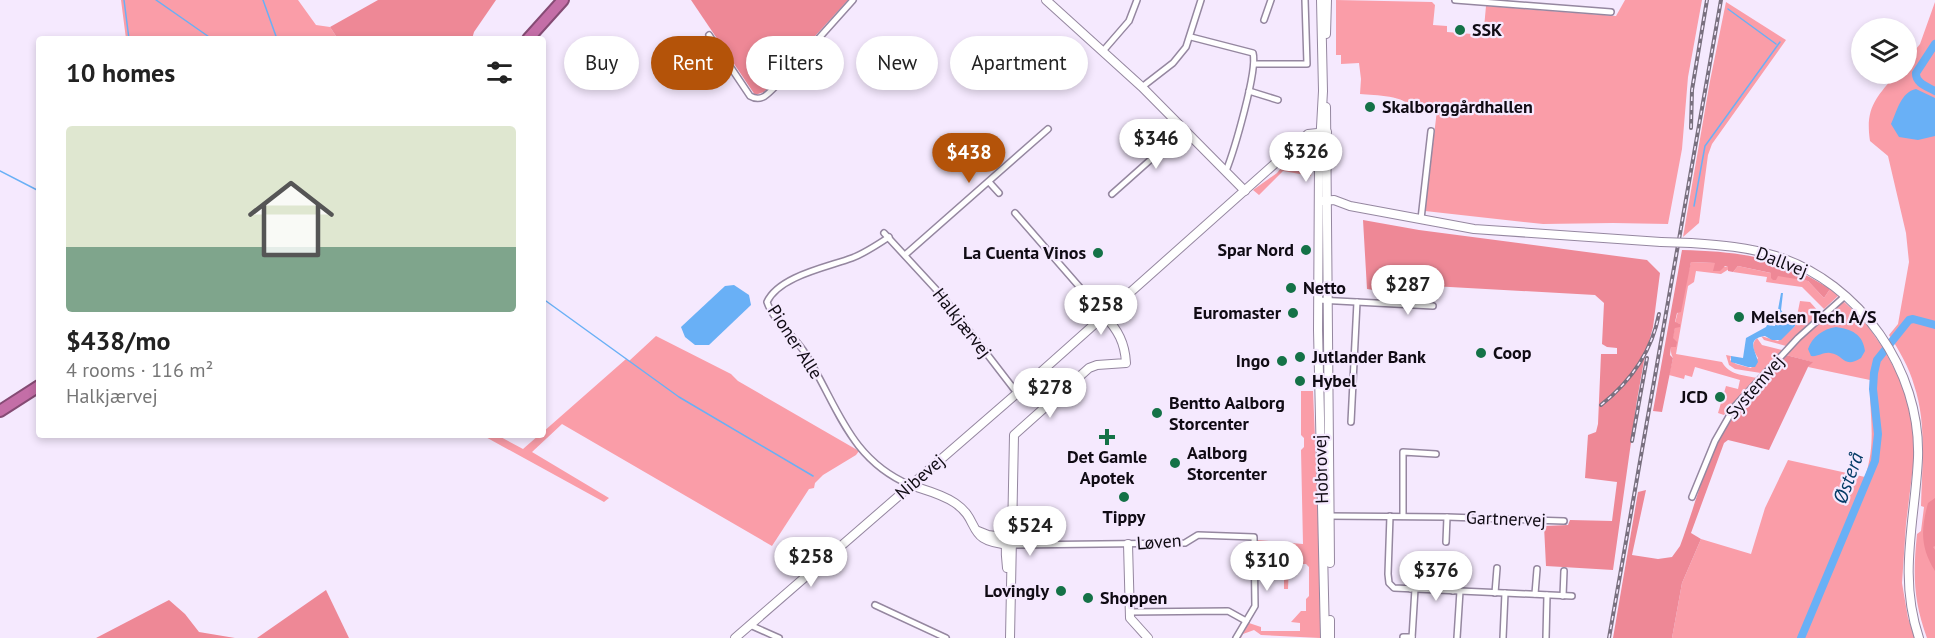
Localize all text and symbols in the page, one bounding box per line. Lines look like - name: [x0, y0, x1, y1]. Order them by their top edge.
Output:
- place label: SSK: [1472, 18, 1502, 41]
- map controls: [1851, 18, 1917, 84]
- button: layers: [1851, 18, 1917, 84]
- marker: SSK: [1453, 23, 1467, 37]
- chip: Buy: [564, 36, 639, 90]
- chip: Rent: [651, 36, 734, 90]
- chip: Filters: [746, 36, 844, 90]
- chip: New: [856, 36, 938, 90]
- chip: Apartment: [950, 36, 1088, 90]
- text: 10 homes: [66, 56, 175, 89]
- icon: filters: [483, 56, 516, 89]
- place label: Skalborggårdhallen: [1382, 95, 1533, 118]
- marker: Skalborggårdhallen: [1363, 100, 1377, 114]
- pin: $346: [1120, 119, 1192, 170]
- text: $346: [1133, 125, 1179, 151]
- pin: $326: [1270, 132, 1342, 183]
- pin: $438: [933, 133, 1005, 184]
- text: $326: [1283, 138, 1329, 164]
- text: $438: [946, 139, 992, 165]
- icon: home: [237, 165, 345, 273]
- place label: Spar Nord: [1217, 238, 1294, 261]
- place label: La Cuenta Vinos: [963, 241, 1086, 264]
- street label: Dallvej: [1753, 241, 1811, 282]
- marker: Spar Nord: [1299, 243, 1313, 257]
- marker: La Cuenta Vinos: [1091, 246, 1105, 260]
- pin: $287: [1372, 265, 1444, 316]
- text: $287: [1385, 271, 1431, 297]
- place label: Netto: [1303, 276, 1346, 299]
- marker: Netto: [1284, 281, 1298, 295]
- street label: Halkjærvej: [928, 283, 997, 362]
- pin: $258: [1065, 285, 1137, 336]
- text: $258: [1078, 291, 1124, 317]
- street label: Pioner Alle: [763, 300, 828, 383]
- place label: Euromaster: [1193, 301, 1282, 324]
- place label: Melsen Tech A/S: [1751, 305, 1876, 328]
- marker: Euromaster: [1286, 306, 1300, 320]
- marker: Melsen Tech A/S: [1732, 310, 1746, 324]
- text: $438/mo: [66, 324, 170, 357]
- place label: Coop: [1493, 341, 1532, 364]
- place label: Jutlander Bank: [1311, 345, 1426, 368]
- marker: Coop: [1474, 346, 1488, 360]
- place label: Ingo: [1236, 349, 1270, 372]
- marker: Jutlander Bank: [1293, 350, 1307, 364]
- street label: Systemvej: [1720, 350, 1789, 424]
- marker: Ingo: [1275, 354, 1289, 368]
- text: 4 rooms · 116 m²: [66, 357, 213, 383]
- pin: $278: [1014, 368, 1086, 419]
- place label: Hybel: [1312, 369, 1357, 392]
- text: $278: [1027, 374, 1073, 400]
- marker: Hybel: [1293, 374, 1307, 388]
- text: Halkjærvej: [66, 383, 158, 409]
- place label: JCD: [1679, 385, 1708, 408]
- marker: JCD: [1713, 390, 1727, 404]
- place label: Bentto Aalborg Storcenter: [1169, 391, 1285, 435]
- marker: Bentto Aalborg Storcenter: [1150, 406, 1164, 420]
- marker: Det Gamle Apotek: [1100, 430, 1114, 444]
- street label: Hobrovej: [1308, 434, 1333, 504]
- place label: Aalborg Storcenter: [1187, 441, 1267, 485]
- place label: Det Gamle Apotek: [1067, 445, 1147, 489]
- street label: Nibevej: [890, 449, 949, 504]
- water label: Østerå: [1827, 449, 1869, 507]
- marker: Aalborg Storcenter: [1168, 456, 1182, 470]
- marker: Tippy: [1117, 490, 1131, 504]
- place label: Tippy: [1103, 505, 1146, 528]
- pin: $524: [994, 506, 1066, 557]
- street label: Gartnervej: [1466, 506, 1547, 531]
- text: $524: [1007, 512, 1053, 538]
- street label: Løven: [1136, 528, 1182, 555]
- pin: $258: [775, 537, 847, 588]
- pin: $310: [1231, 541, 1303, 592]
- text: $258: [788, 543, 834, 569]
- text: $310: [1244, 547, 1290, 573]
- pin: $376: [1400, 551, 1472, 602]
- text: $376: [1413, 557, 1459, 583]
- place label: Lovingly: [984, 579, 1049, 602]
- marker: Lovingly: [1054, 584, 1068, 598]
- place label: Shoppen: [1100, 586, 1167, 609]
- marker: Shoppen: [1081, 591, 1095, 605]

